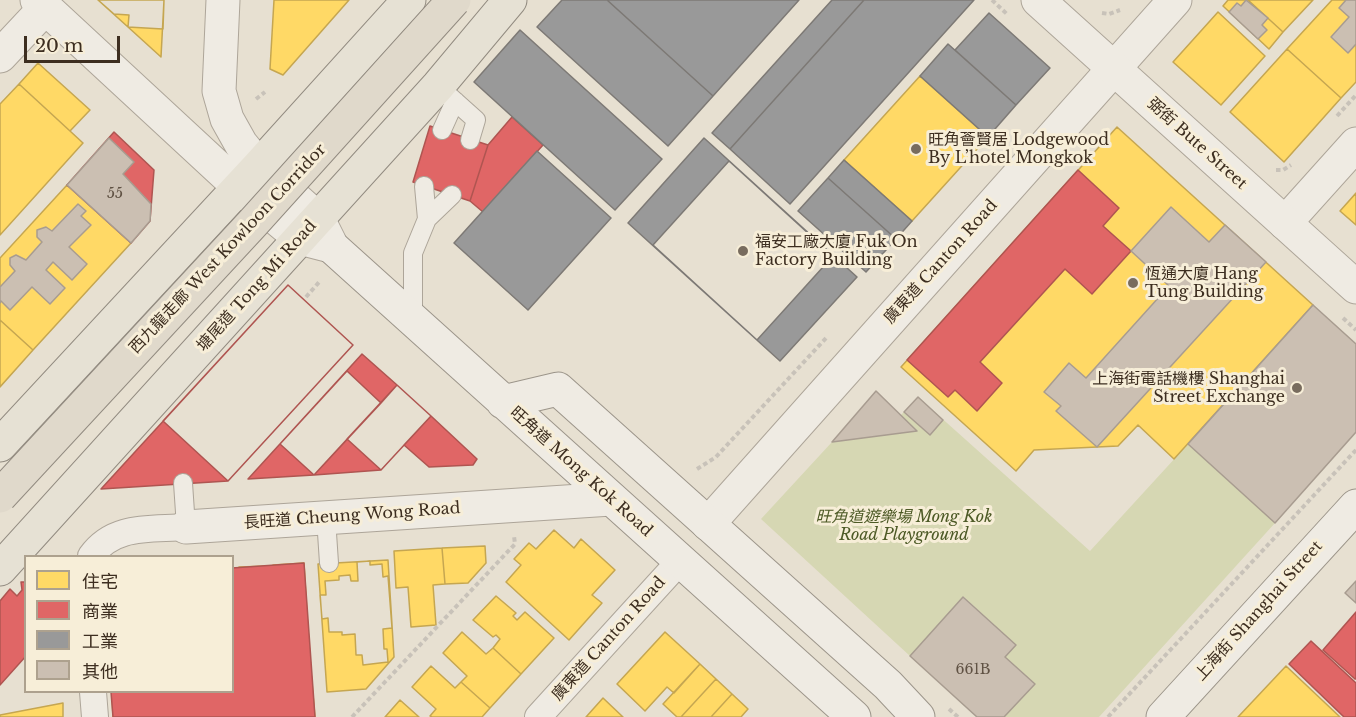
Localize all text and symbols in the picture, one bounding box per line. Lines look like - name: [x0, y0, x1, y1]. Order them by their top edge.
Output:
- scale bar: [27, 24, 123, 62]
- text: 20 m: [35, 35, 83, 57]
- street label: 弼街 Bute Street: [1143, 94, 1251, 194]
- place label: 旺角薈賢居 Lodgewood By L’hotel Mongkok: [928, 130, 1109, 168]
- street label: 西九龍走廊 West Kowloon Corridor: [126, 140, 330, 358]
- marker: 旺角薈賢居 Lodgewood By L’hotel Mongkok: [909, 142, 923, 156]
- house number: 55: [107, 186, 123, 202]
- street label: 廣東道 Canton Road: [880, 196, 1002, 328]
- street label: 塘尾道 Tong Mi Road: [193, 217, 321, 355]
- place label: 福安工廠大廈 Fuk On Factory Building: [755, 232, 918, 270]
- marker: 福安工廠大廈 Fuk On Factory Building: [736, 244, 750, 258]
- place label: 恆通大廈 Hang Tung Building: [1145, 264, 1263, 302]
- marker: 恆通大廈 Hang Tung Building: [1126, 276, 1140, 290]
- place label: 上海街電話機樓 Shanghai Street Exchange: [1092, 369, 1285, 407]
- marker: 上海街電話機樓 Shanghai Street Exchange: [1290, 381, 1304, 395]
- street label: 旺角道 Mong Kok Road: [506, 403, 656, 541]
- street label: 長旺道 Cheung Wong Road: [243, 499, 461, 533]
- park label: 旺角道遊樂場 Mong Kok Road Playground: [816, 507, 992, 545]
- street label: 上海街 Shanghai Street: [1191, 537, 1327, 685]
- legend: [24, 555, 234, 693]
- text: 住宅: [82, 571, 118, 593]
- street label: 廣東道 Canton Road: [548, 573, 670, 705]
- text: 商業: [82, 601, 118, 623]
- text: 工業: [82, 631, 118, 653]
- text: 其他: [82, 661, 118, 683]
- house number: 661B: [956, 662, 990, 678]

